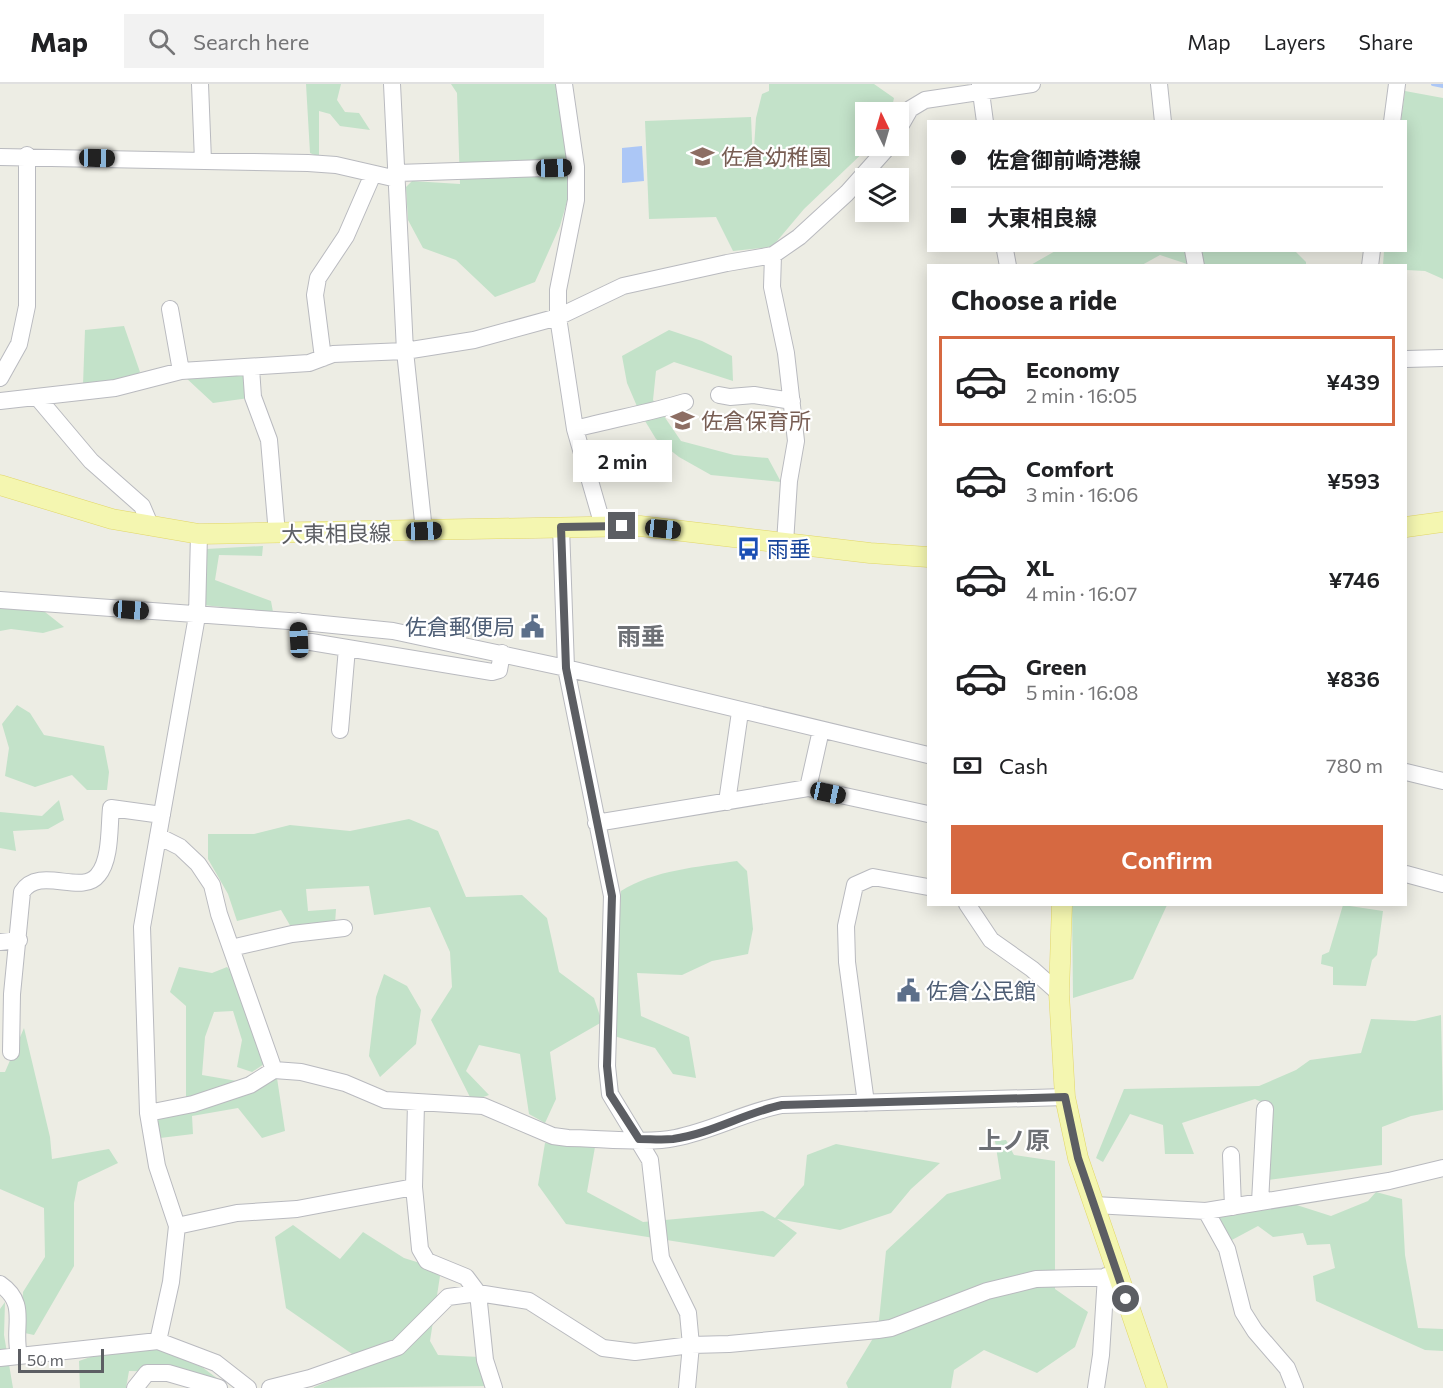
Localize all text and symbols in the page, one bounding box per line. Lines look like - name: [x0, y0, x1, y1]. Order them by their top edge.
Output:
- search box: [124, 14, 544, 68]
- text: Map: [30, 24, 88, 58]
- icon: search: [145, 25, 178, 58]
- text: Search here: [193, 28, 309, 55]
- text: Map: [1187, 29, 1231, 54]
- text: Layers: [1264, 29, 1326, 54]
- text: Share: [1359, 29, 1413, 54]
- north arrow: [855, 102, 909, 156]
- map controls: [855, 102, 909, 222]
- school or university icon: 佐倉幼稚園: [690, 143, 716, 169]
- place label: 佐倉幼稚園: [721, 143, 831, 170]
- text: 佐倉御前崎港線: [987, 146, 1141, 173]
- car: [79, 149, 115, 167]
- car: [536, 158, 572, 178]
- button: layers: [855, 168, 909, 222]
- text: 大東相良線: [987, 204, 1097, 231]
- text: Choose a ride: [951, 283, 1117, 316]
- icon: car: [954, 354, 1008, 408]
- text: Economy: [1026, 356, 1120, 383]
- text: ¥439: [1326, 368, 1380, 395]
- text: 2 min · 16:05: [1026, 383, 1137, 407]
- school or university icon: 佐倉保育所: [670, 407, 696, 433]
- place label: 佐倉保育所: [701, 407, 811, 434]
- callout: 2 min: [572, 439, 672, 481]
- text: 2 min: [598, 449, 647, 473]
- icon: car: [954, 453, 1008, 507]
- text: Comfort: [1026, 455, 1114, 482]
- text: ¥593: [1327, 467, 1380, 494]
- text: 3 min · 16:06: [1026, 482, 1138, 506]
- route end: [608, 512, 635, 539]
- car: [644, 518, 682, 540]
- street label: 大東相良線: [281, 519, 391, 547]
- car: [406, 521, 442, 541]
- bus stop icon: 雨垂: [736, 535, 762, 561]
- place label: 雨垂: [767, 535, 811, 562]
- icon: car: [954, 552, 1008, 606]
- text: XL: [1026, 554, 1054, 581]
- text: ¥746: [1328, 566, 1380, 593]
- text: 4 min · 16:07: [1026, 581, 1137, 605]
- car: [112, 600, 150, 620]
- place label: 佐倉郵便局: [405, 613, 515, 640]
- public building icon: 佐倉郵便局: [520, 613, 546, 639]
- district label: 雨垂: [617, 621, 665, 650]
- car: [289, 622, 309, 658]
- icon: car: [954, 651, 1008, 705]
- text: Green: [1026, 653, 1087, 680]
- text: ¥836: [1326, 665, 1380, 692]
- text: 5 min · 16:08: [1026, 680, 1138, 704]
- icon: cash: [951, 749, 984, 782]
- text: Cash: [999, 752, 1048, 779]
- text: 780 m: [1326, 753, 1383, 777]
- car: [809, 780, 847, 806]
- button: Confirm: [951, 825, 1383, 894]
- public building icon: 佐倉公民館: [895, 977, 921, 1003]
- place label: 佐倉公民館: [926, 977, 1036, 1004]
- district label: 上ノ原: [978, 1125, 1050, 1154]
- route start: [1112, 1285, 1139, 1312]
- scale bar: [18, 1346, 104, 1374]
- text: 50 m: [27, 1350, 64, 1369]

